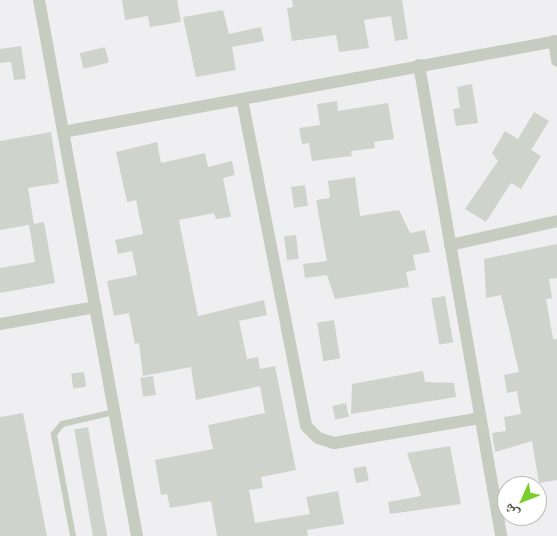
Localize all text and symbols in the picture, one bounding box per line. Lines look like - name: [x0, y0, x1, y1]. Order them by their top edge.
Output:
- north arrow: [497, 476, 547, 526]
- text: ش: [500, 499, 524, 523]

